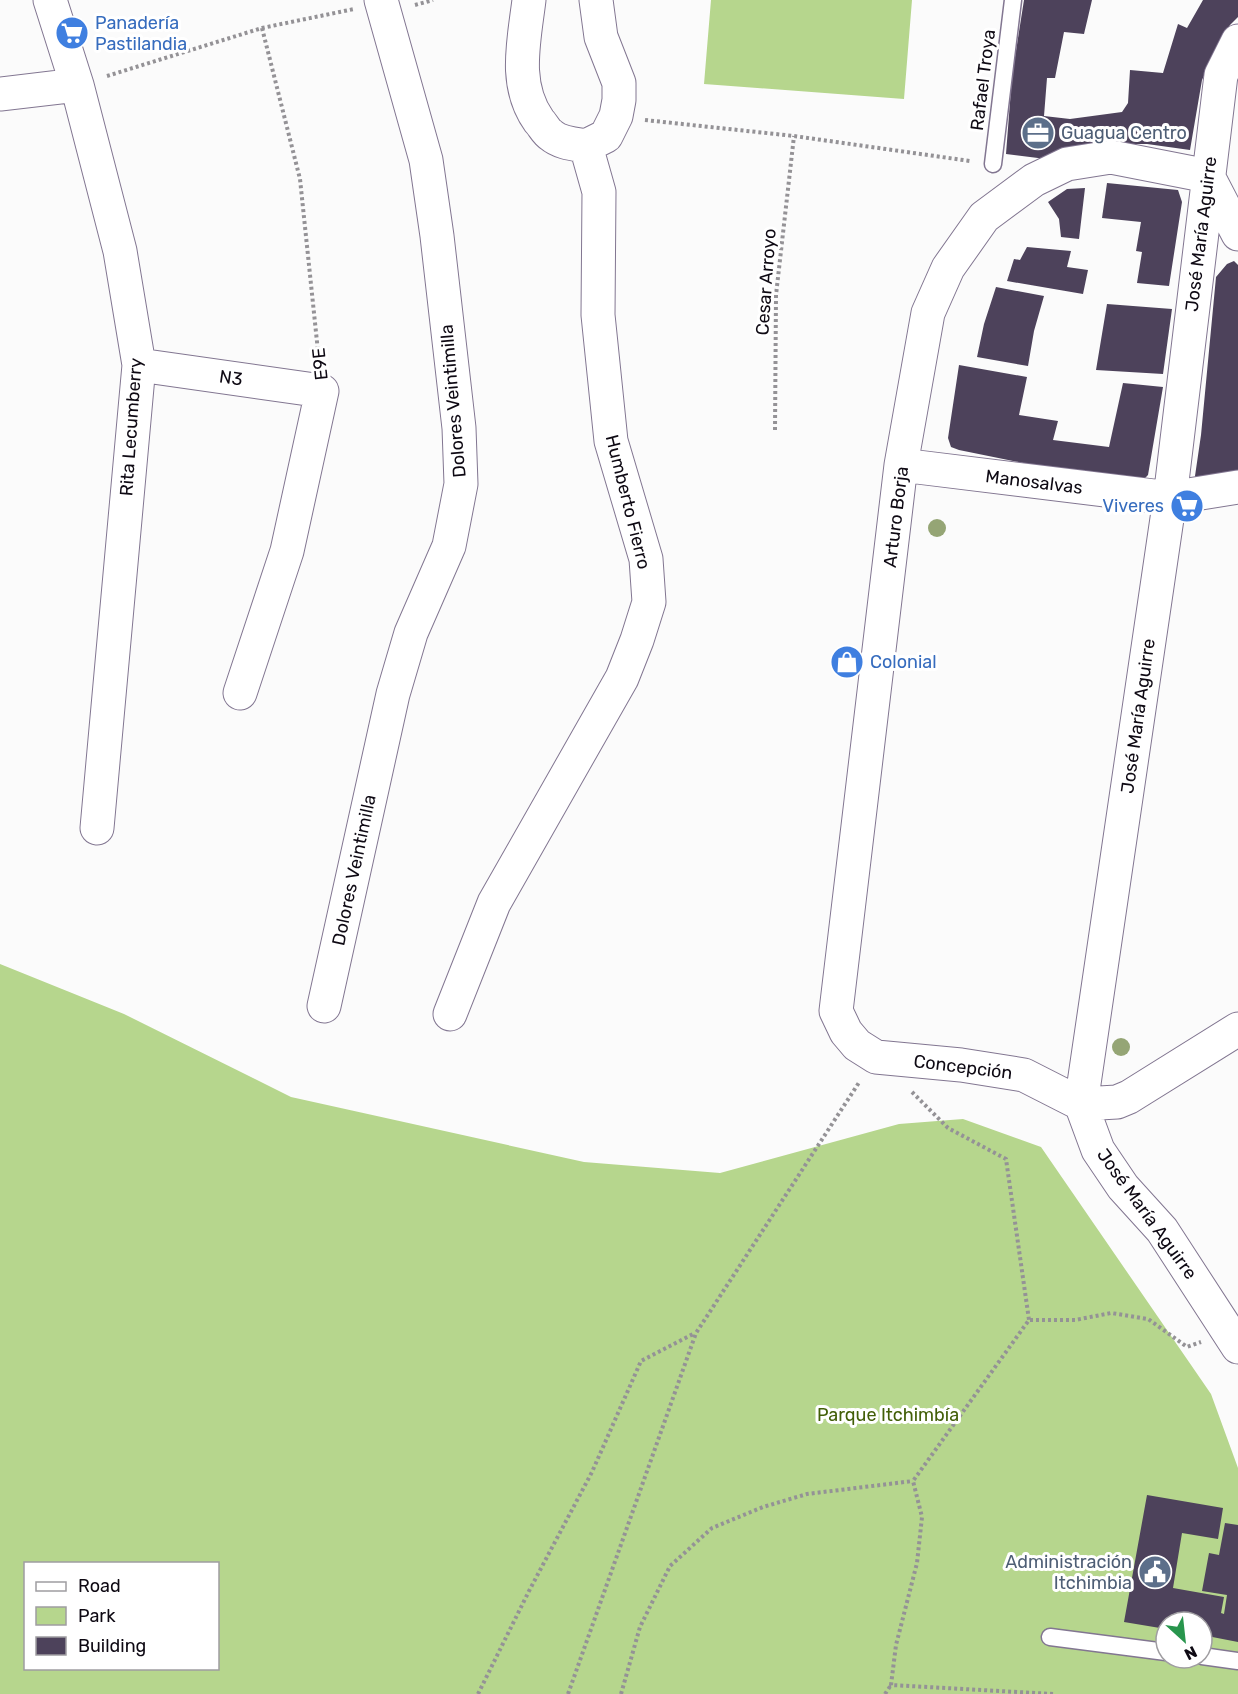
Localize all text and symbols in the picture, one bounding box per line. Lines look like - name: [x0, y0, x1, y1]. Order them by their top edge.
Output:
- place label: Panadería Pastilandia: [95, 12, 187, 55]
- supermarket icon: Panadería Pastilandia: [54, 15, 90, 51]
- street label: Rafael Troya: [966, 28, 1000, 132]
- office icon: Guagua Centro: [1020, 115, 1056, 151]
- place label: Guagua Centro: [1061, 122, 1187, 144]
- street label: José María Aguirre: [1181, 155, 1221, 313]
- street label: Cesar Arroyo: [751, 228, 781, 336]
- street label: Dolores Veintimilla: [435, 323, 471, 479]
- street label: E9E: [307, 347, 333, 381]
- street label: Rita Lecumberry: [115, 357, 147, 497]
- street label: N3: [218, 365, 244, 391]
- street label: Humberto Fierro: [601, 432, 655, 572]
- street label: Arturo Borja: [879, 465, 913, 569]
- street label: Manosalvas: [984, 465, 1084, 499]
- supermarket icon: Viveres: [1169, 488, 1205, 524]
- place label: Viveres: [1102, 495, 1164, 517]
- street label: José María Aguirre: [1116, 637, 1160, 795]
- shop icon: Colonial: [829, 644, 865, 680]
- place label: Colonial: [870, 651, 937, 673]
- street label: Dolores Veintimilla: [327, 792, 381, 948]
- street label: Concepción: [912, 1050, 1014, 1084]
- street label: José María Aguirre: [1092, 1144, 1202, 1284]
- park label: Parque Itchimbía: [817, 1404, 959, 1426]
- place label: Administración Itchimbia: [1005, 1551, 1132, 1594]
- public building icon: Administración Itchimbia: [1137, 1554, 1173, 1590]
- legend: [24, 1562, 219, 1670]
- text: Road: [78, 1575, 121, 1597]
- text: Park: [78, 1605, 116, 1627]
- north arrow: [1154, 1610, 1214, 1670]
- text: Building: [78, 1635, 146, 1657]
- text: N: [1181, 1642, 1200, 1664]

